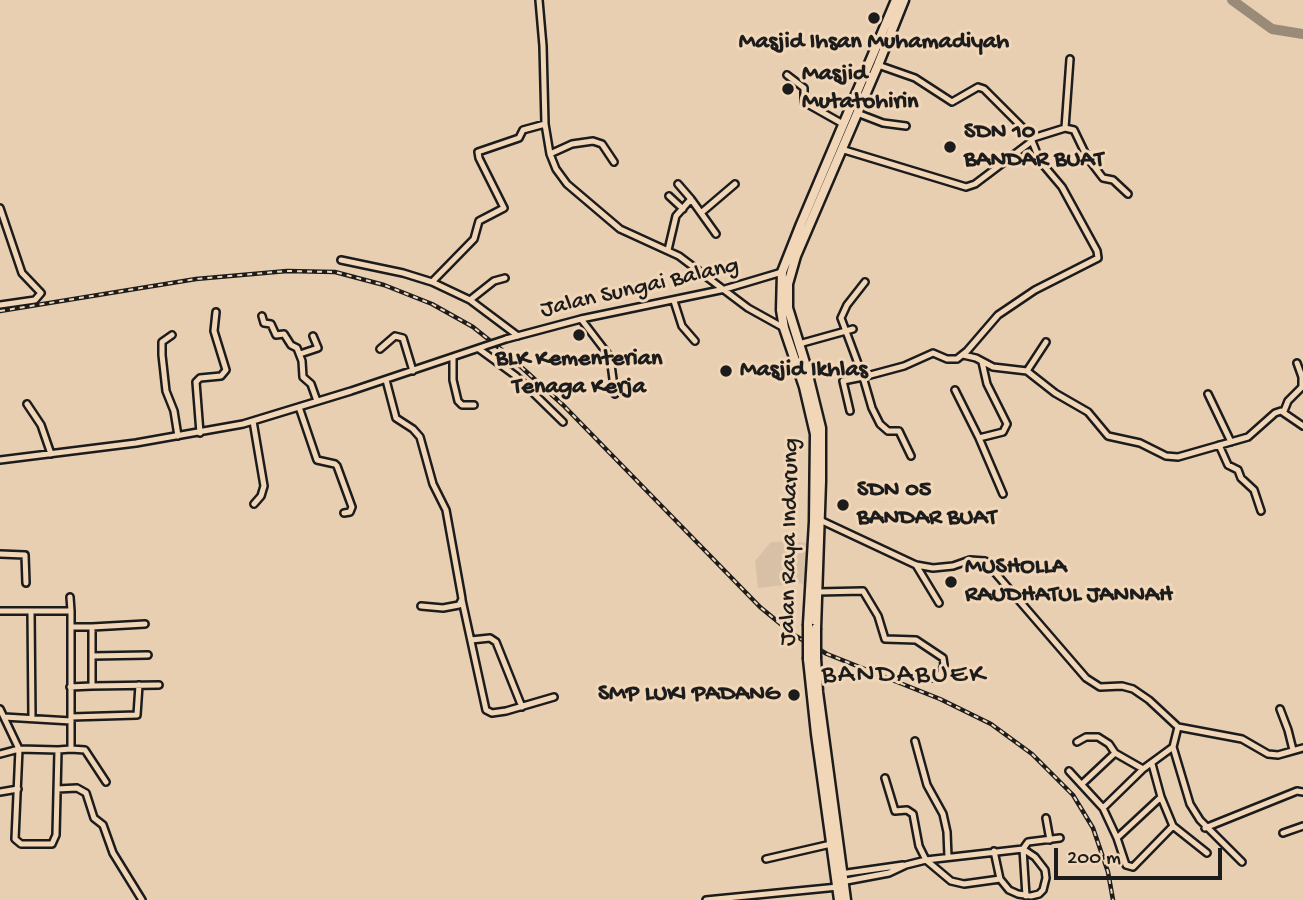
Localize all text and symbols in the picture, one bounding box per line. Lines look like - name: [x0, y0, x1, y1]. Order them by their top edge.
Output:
- marker: Masjid Ihsan Muhamadiyah: [866, 10, 882, 26]
- place label: Masjid Ihsan Muhamadiyah: [739, 29, 1009, 57]
- place label: Masjid Mutatohirin: [802, 61, 918, 117]
- marker: Masjid Mutatohirin: [780, 81, 796, 97]
- place label: SDN 10 BANDAR BUAT: [964, 119, 1104, 175]
- marker: SDN 10 BANDAR BUAT: [942, 139, 958, 155]
- street label: Jalan Sungai Balang: [538, 252, 742, 326]
- marker: BLK Kementerian Tenaga Kerja: [571, 327, 587, 343]
- place label: BLK Kementerian Tenaga Kerja: [495, 346, 663, 402]
- place label: Masjid Ikhlas: [740, 357, 868, 385]
- marker: Masjid Ikhlas: [718, 363, 734, 379]
- street label: Jalan Raya Indarung: [775, 438, 807, 646]
- place label: SDN 05 BANDAR BUAT: [857, 477, 997, 533]
- marker: SDN 05 BANDAR BUAT: [835, 497, 851, 513]
- place label: MUSHOLLA RAUDHATUL JANNAH: [965, 554, 1173, 610]
- marker: MUSHOLLA RAUDHATUL JANNAH: [943, 574, 959, 590]
- district label: BANDABUEK: [823, 660, 985, 694]
- place label: SMP LUKI PADANG: [598, 681, 780, 709]
- marker: SMP LUKI PADANG: [786, 687, 802, 703]
- scale bar: [1058, 834, 1226, 878]
- text: 200 m: [1067, 847, 1121, 872]

